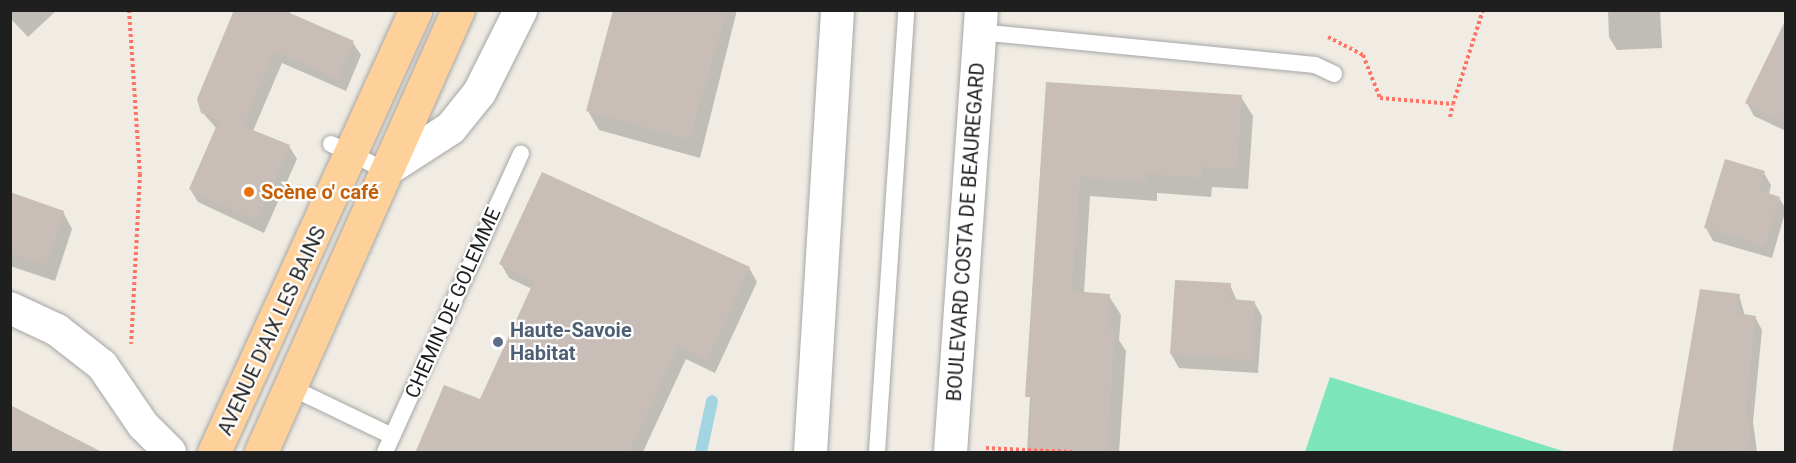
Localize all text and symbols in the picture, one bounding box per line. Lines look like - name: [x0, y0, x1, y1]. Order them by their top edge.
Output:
- street label: BOULEVARD COSTA DE BEAUREGARD: [942, 62, 990, 402]
- place label: Scène o' café: [261, 180, 379, 204]
- marker: Scène o' café: [242, 185, 256, 199]
- street label: CHEMIN DE GOLEMME: [400, 204, 506, 402]
- street label: AVENUE D'AIX LES BAINS: [213, 223, 331, 439]
- place label: Haute-Savoie Habitat: [510, 318, 632, 365]
- marker: Haute-Savoie Habitat: [491, 335, 505, 349]

